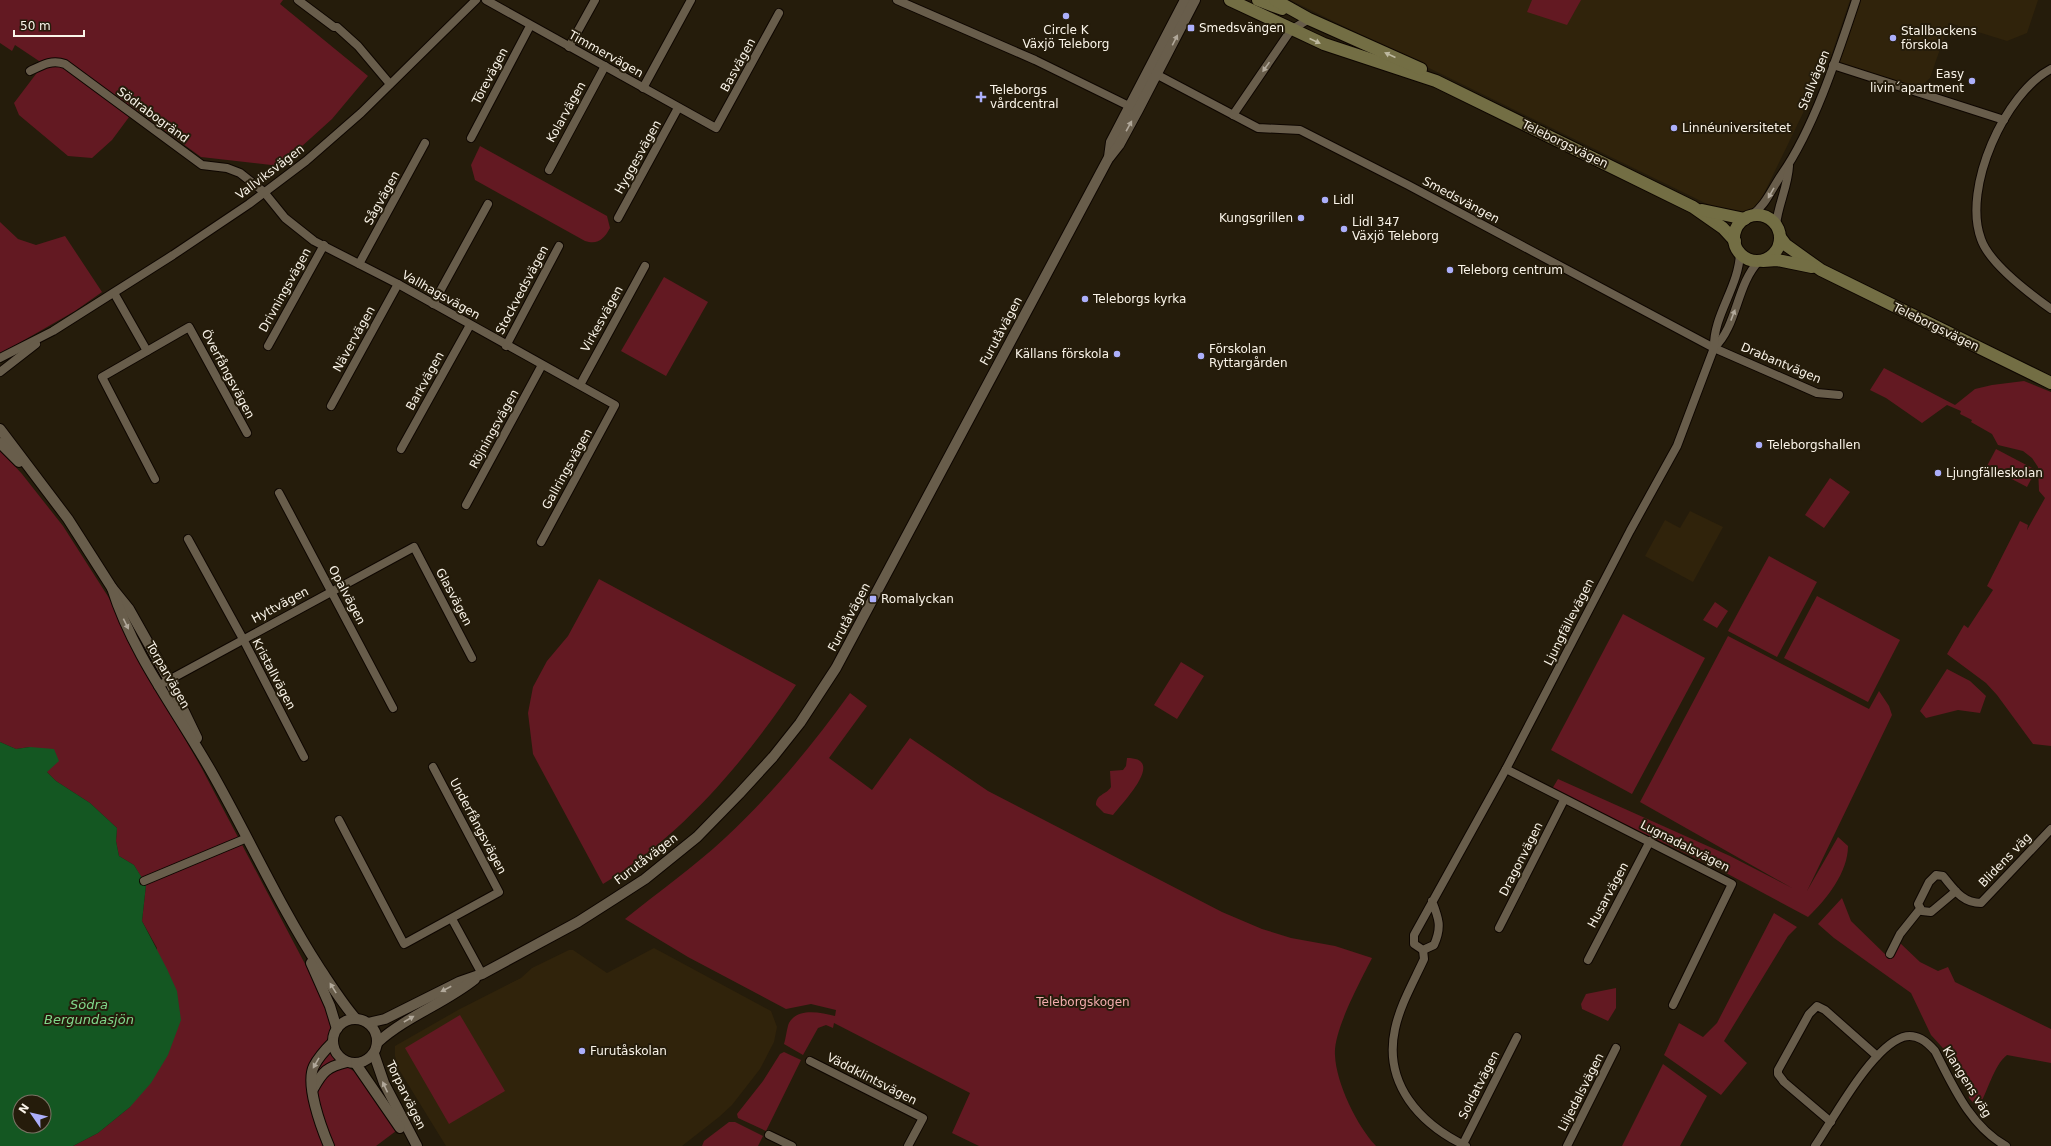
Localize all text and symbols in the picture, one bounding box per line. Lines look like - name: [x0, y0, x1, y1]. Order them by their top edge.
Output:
- marker: Circle K Växjö Teleborg: [1061, 11, 1071, 21]
- scale bar: [14, 12, 84, 38]
- text: 50 m: [20, 19, 51, 33]
- place label: Smedsvängen: [1199, 21, 1284, 35]
- place label: Circle K Växjö Teleborg: [1023, 23, 1109, 51]
- marker: Smedsvängen: [1186, 23, 1196, 33]
- place label: Stallbackens förskola: [1901, 24, 1977, 52]
- street label: Timmervägen: [565, 27, 646, 80]
- marker: Stallbackens förskola: [1888, 33, 1898, 43]
- one-way arrow: [1172, 34, 1178, 46]
- street label: Basvägen: [718, 36, 758, 94]
- one-way arrow: [1310, 38, 1321, 44]
- street label: Törevägen: [469, 45, 511, 108]
- street label: Stallvägen: [1796, 48, 1832, 112]
- one-way arrow: [1384, 52, 1396, 58]
- one-way arrow: [1262, 62, 1270, 73]
- place label: Easy livin´apartment: [1870, 67, 1964, 95]
- marker: Easy livin´apartment: [1967, 76, 1977, 86]
- street label: Kolarvägen: [544, 79, 588, 145]
- place label: Teleborgs vårdcentral: [989, 83, 1059, 111]
- street label: Södrabogränd: [115, 84, 191, 146]
- marker: Teleborgs vårdcentral: [975, 91, 987, 103]
- street label: Teleborgsvägen: [1519, 117, 1610, 171]
- street label: Hyggesvägen: [612, 118, 664, 196]
- one-way arrow: [1126, 120, 1132, 132]
- place label: Linnéuniversitetet: [1682, 121, 1791, 135]
- marker: Linnéuniversitetet: [1669, 123, 1679, 133]
- street label: Vallviksvägen: [233, 142, 307, 202]
- street label: Sågvägen: [361, 169, 403, 227]
- street label: Smedsvängen: [1420, 174, 1502, 226]
- one-way arrow: [1768, 187, 1775, 199]
- place label: Lidl: [1333, 193, 1354, 207]
- marker: Lidl: [1320, 195, 1330, 205]
- place label: Kungsgrillen: [1219, 211, 1293, 225]
- marker: Kungsgrillen: [1296, 213, 1306, 223]
- place label: Lidl 347 Växjö Teleborg: [1352, 215, 1439, 243]
- marker: Lidl 347 Växjö Teleborg: [1339, 224, 1349, 234]
- street label: Stockvedsvägen: [493, 243, 551, 337]
- street label: Drivningsvägen: [256, 245, 314, 335]
- place label: Teleborg centrum: [1457, 263, 1563, 277]
- marker: Teleborg centrum: [1445, 265, 1455, 275]
- street label: Vallhagsvägen: [399, 268, 483, 322]
- street label: Virkesvägen: [578, 283, 626, 355]
- place label: Teleborgs kyrka: [1092, 292, 1186, 306]
- street label: Furutåvägen: [977, 294, 1025, 368]
- marker: Teleborgs kyrka: [1080, 294, 1090, 304]
- street label: Teleborgsvägen: [1890, 300, 1981, 354]
- street label: Nävervägen: [330, 304, 378, 374]
- one-way arrow: [1730, 308, 1736, 320]
- street label: Överfångsvägen: [199, 326, 259, 421]
- street label: Drabantvägen: [1739, 340, 1823, 386]
- place label: Förskolan Ryttargården: [1209, 342, 1288, 370]
- place label: Källans förskola: [1015, 347, 1109, 361]
- street label: Barkvägen: [403, 349, 447, 413]
- marker: Källans förskola: [1112, 349, 1122, 359]
- marker: Förskolan Ryttargården: [1196, 351, 1206, 361]
- street label: Röjningsvägen: [467, 387, 521, 471]
- street label: Gallringsvägen: [539, 426, 595, 512]
- place label: Teleborgshallen: [1766, 438, 1861, 452]
- marker: Teleborgshallen: [1754, 440, 1764, 450]
- place label: Ljungfälleskolan: [1946, 466, 2043, 480]
- marker: Ljungfälleskolan: [1933, 468, 1943, 478]
- street label: Opalvägen: [326, 563, 368, 627]
- street label: Glasvägen: [433, 566, 475, 628]
- street label: Ljungfällevägen: [1541, 576, 1597, 668]
- street label: Furutåvägen: [825, 580, 873, 654]
- street label: Hyttvägen: [249, 584, 311, 626]
- place label: Romalyckan: [881, 592, 954, 606]
- marker: Romalyckan: [868, 594, 878, 604]
- one-way arrow: [123, 619, 129, 630]
- street label: Kristallvägen: [249, 636, 299, 712]
- street label: Torparvägen: [143, 638, 193, 711]
- street label: Underfångsvägen: [447, 776, 509, 876]
- street label: Lugnadalsvägen: [1638, 817, 1732, 875]
- street label: Dragonvägen: [1496, 820, 1546, 898]
- street label: Blidens väg: [1976, 830, 2034, 890]
- street label: Furutåvägen: [612, 831, 680, 887]
- street label: Husarvägen: [1585, 860, 1631, 930]
- one-way arrow: [329, 982, 336, 994]
- one-way arrow: [440, 986, 452, 992]
- park label: Teleborgskogen: [1035, 995, 1130, 1009]
- water label: Södra Bergundasjön: [44, 997, 134, 1027]
- one-way arrow: [403, 1015, 415, 1022]
- place label: Furutåskolan: [590, 1044, 667, 1058]
- street label: Klangens väg: [1940, 1044, 1994, 1120]
- marker: Furutåskolan: [577, 1046, 587, 1056]
- street label: Soldatvägen: [1456, 1048, 1502, 1122]
- street label: Väddklintsvägen: [825, 1050, 919, 1108]
- street label: Liljedalsvägen: [1555, 1051, 1607, 1133]
- one-way arrow: [313, 1057, 320, 1069]
- street label: Torparvägen: [383, 1058, 429, 1132]
- one-way arrow: [382, 1081, 388, 1092]
- north arrow: [12, 1094, 52, 1134]
- text: N: [16, 1101, 32, 1116]

